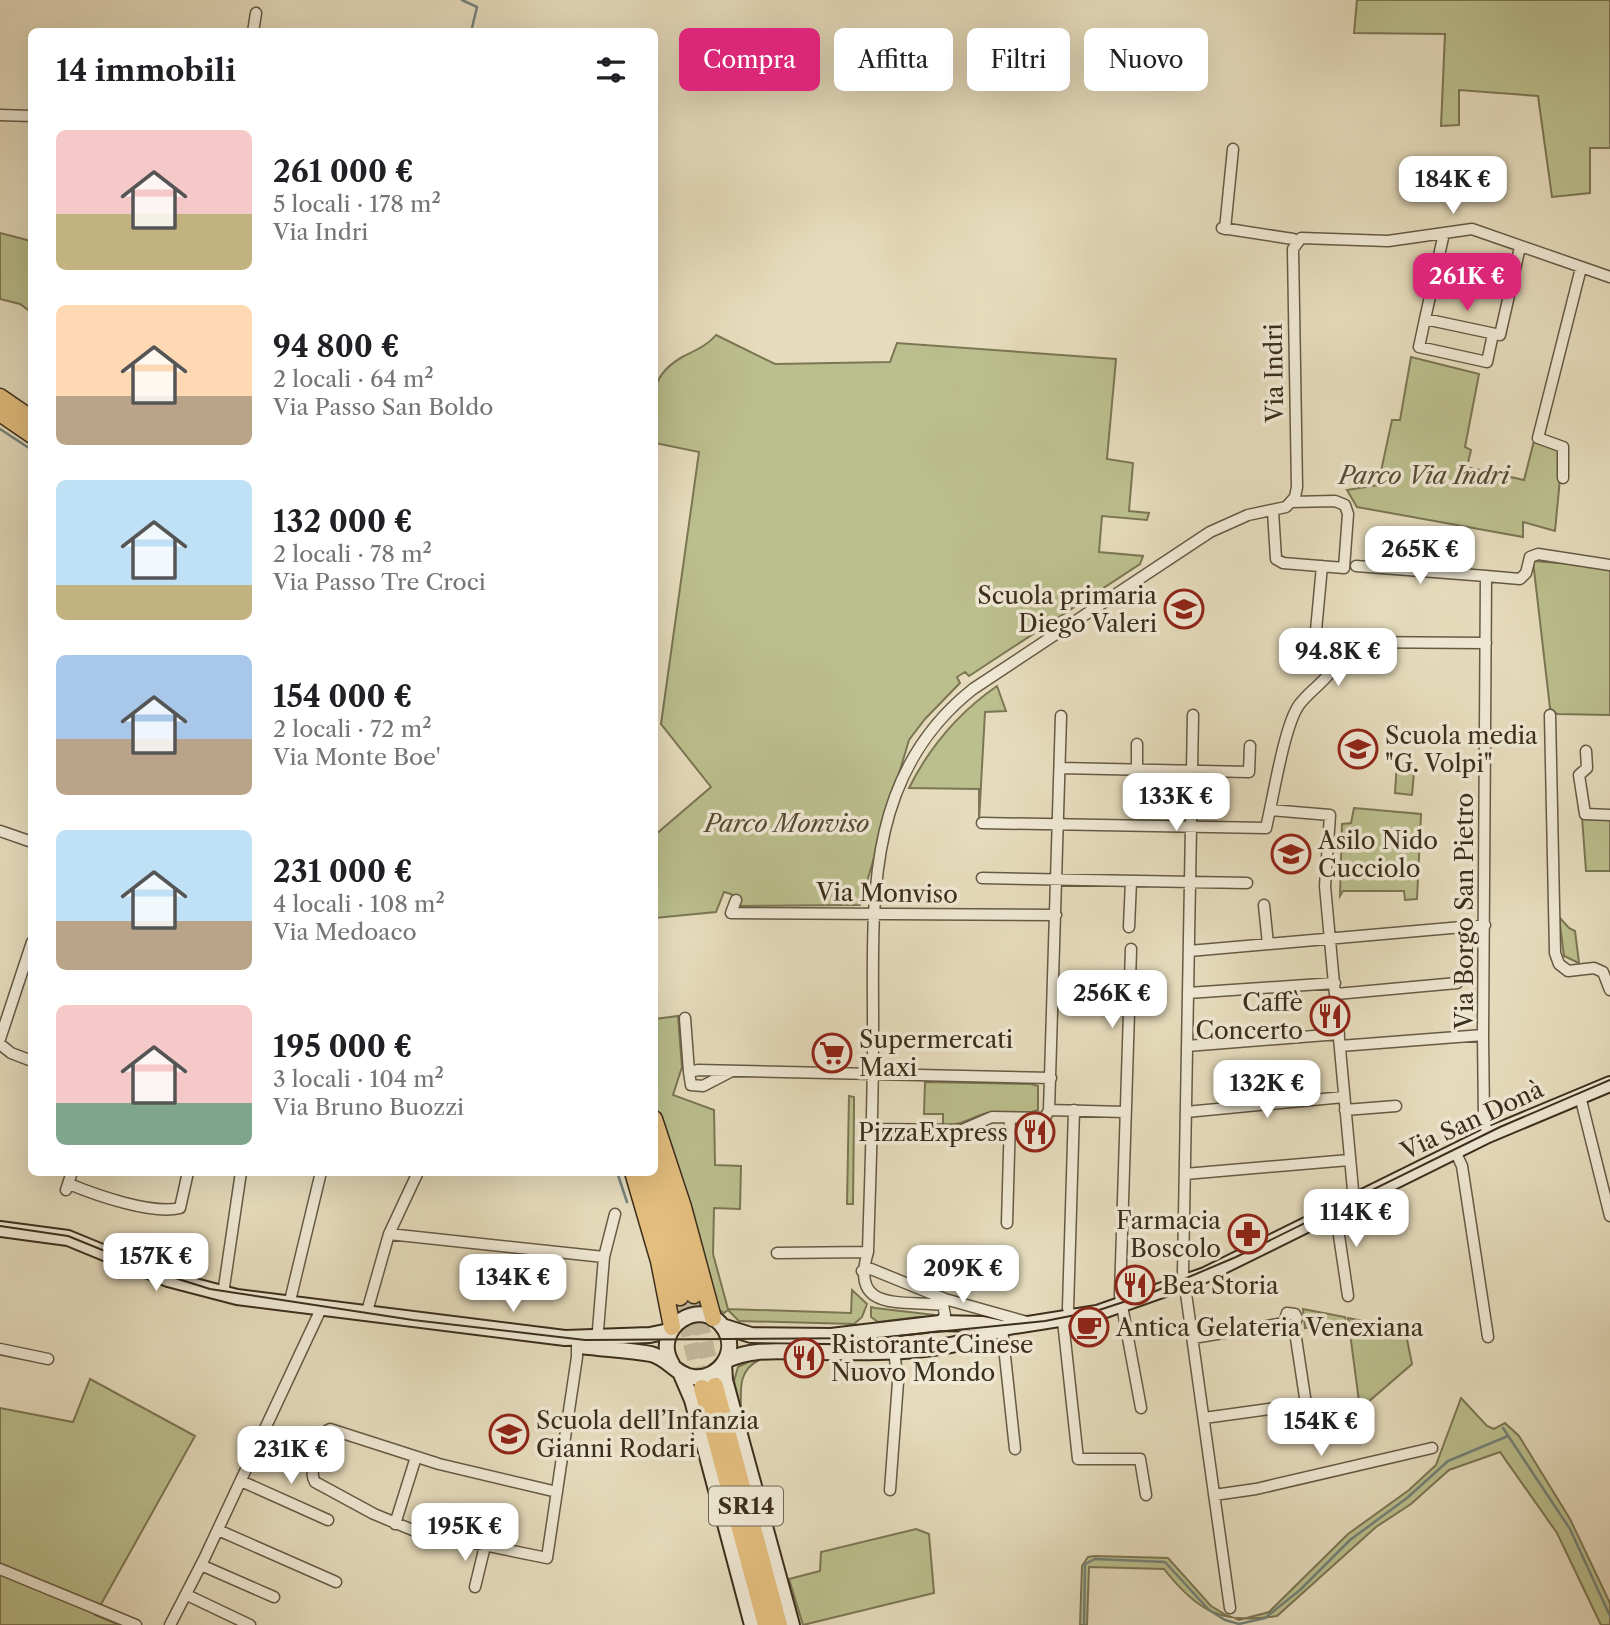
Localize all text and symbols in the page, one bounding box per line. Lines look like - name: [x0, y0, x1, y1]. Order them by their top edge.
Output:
- chip: Compra: [679, 28, 820, 91]
- chip: Affitta: [834, 28, 953, 91]
- chip: Filtri: [967, 28, 1070, 91]
- chip: Nuovo: [1084, 28, 1208, 91]
- icon: filters: [592, 51, 630, 89]
- text: 14 immobili: [56, 52, 236, 89]
- text: 261 000 €: [273, 153, 414, 190]
- pin: 184K €: [1396, 156, 1510, 216]
- icon: home: [112, 158, 196, 242]
- text: 184K €: [1415, 165, 1491, 193]
- text: 5 locali · 178 m²: [273, 190, 441, 218]
- text: Via Indri: [273, 218, 368, 246]
- pin: 261K €: [1410, 254, 1524, 313]
- text: 261K €: [1429, 262, 1505, 290]
- street label: Via Indri: [1259, 323, 1289, 424]
- text: 94 800 €: [273, 328, 399, 365]
- icon: home: [112, 333, 196, 417]
- text: 2 locali · 64 m²: [273, 365, 434, 393]
- text: Via Passo San Boldo: [273, 393, 493, 421]
- park label: Parco Via Indri: [1337, 461, 1511, 490]
- text: 132 000 €: [273, 503, 413, 540]
- icon: home: [112, 508, 196, 592]
- pin: 265K €: [1363, 526, 1477, 586]
- text: 265K €: [1381, 535, 1459, 563]
- text: 2 locali · 78 m²: [273, 540, 432, 568]
- text: Via Passo Tre Croci: [273, 568, 486, 596]
- place label: Scuola primaria Diego Valeri: [977, 581, 1157, 638]
- school or university icon: Scuola primaria Diego Valeri: [1163, 588, 1205, 630]
- pin: 94.8K €: [1273, 628, 1403, 688]
- text: 94.8K €: [1295, 637, 1381, 665]
- text: 154 000 €: [273, 678, 412, 715]
- icon: home: [112, 683, 196, 767]
- text: 2 locali · 72 m²: [273, 715, 432, 743]
- place label: Scuola media "G. Volpi": [1385, 721, 1538, 778]
- school or university icon: Scuola media "G. Volpi": [1337, 728, 1379, 770]
- text: Via Monte Boe': [273, 743, 441, 771]
- pin: 133K €: [1119, 774, 1233, 833]
- text: 133K €: [1139, 782, 1213, 810]
- street label: Via Borgo San Pietro: [1450, 793, 1479, 1030]
- park label: Parco Monviso: [703, 809, 869, 838]
- place label: Asilo Nido Cucciolo: [1317, 826, 1438, 883]
- school or university icon: Asilo Nido Cucciolo: [1270, 833, 1312, 875]
- text: 231 000 €: [273, 853, 413, 890]
- icon: home: [112, 858, 196, 942]
- street label: Via Monviso: [815, 877, 958, 909]
- text: 4 locali · 108 m²: [273, 890, 445, 918]
- text: Via Medoaco: [273, 918, 417, 946]
- pin: 256K €: [1055, 970, 1169, 1030]
- text: 256K €: [1073, 979, 1151, 1007]
- place label: Caffè Concerto: [1195, 988, 1303, 1045]
- restaurant icon: Caffè Concerto: [1309, 995, 1351, 1037]
- place label: Supermercati Maxi: [859, 1025, 1013, 1082]
- text: 195 000 €: [273, 1028, 412, 1065]
- supermarket icon: Supermercati Maxi: [811, 1032, 853, 1074]
- icon: home: [112, 1033, 196, 1117]
- pin: 132K €: [1210, 1060, 1324, 1120]
- text: 3 locali · 104 m²: [273, 1065, 444, 1093]
- text: 132K €: [1229, 1069, 1305, 1097]
- street label: Via San Donà: [1395, 1074, 1548, 1166]
- text: Via Bruno Buozzi: [273, 1093, 464, 1121]
- restaurant icon: PizzaExpress: [1014, 1111, 1056, 1153]
- place label: PizzaExpress: [858, 1118, 1008, 1147]
- pin: 114K €: [1299, 1190, 1413, 1249]
- text: 114K €: [1320, 1198, 1392, 1226]
- place label: Farmacia Boscolo: [1116, 1206, 1221, 1263]
- pharmacy icon: Farmacia Boscolo: [1227, 1213, 1269, 1255]
- pin: 157K €: [99, 1234, 213, 1293]
- text: 157K €: [119, 1242, 193, 1270]
- pin: 209K €: [906, 1246, 1020, 1305]
- pin: 134K €: [456, 1254, 570, 1314]
- text: 209K €: [923, 1254, 1003, 1282]
- text: 134K €: [475, 1263, 551, 1291]
- restaurant icon: Bea Storia: [1114, 1264, 1156, 1306]
- place label: Bea Storia: [1162, 1271, 1279, 1300]
- cafe icon: Antica Gelateria Venexiana: [1068, 1306, 1110, 1348]
- place label: Antica Gelateria Venexiana: [1115, 1313, 1424, 1342]
- place label: Ristorante Cinese Nuovo Mondo: [831, 1330, 1034, 1387]
- restaurant icon: Ristorante Cinese Nuovo Mondo: [783, 1337, 825, 1379]
- pin: 154K €: [1264, 1398, 1378, 1458]
- place label: Scuola dell’Infanzia Gianni Rodari: [536, 1406, 759, 1463]
- text: 154K €: [1284, 1407, 1358, 1435]
- school or university icon: Scuola dell’Infanzia Gianni Rodari: [488, 1413, 530, 1455]
- pin: 231K €: [234, 1426, 348, 1486]
- text: 231K €: [253, 1435, 329, 1463]
- road number: SR14: [709, 1486, 783, 1526]
- pin: 195K €: [408, 1504, 522, 1563]
- text: 195K €: [428, 1512, 502, 1540]

